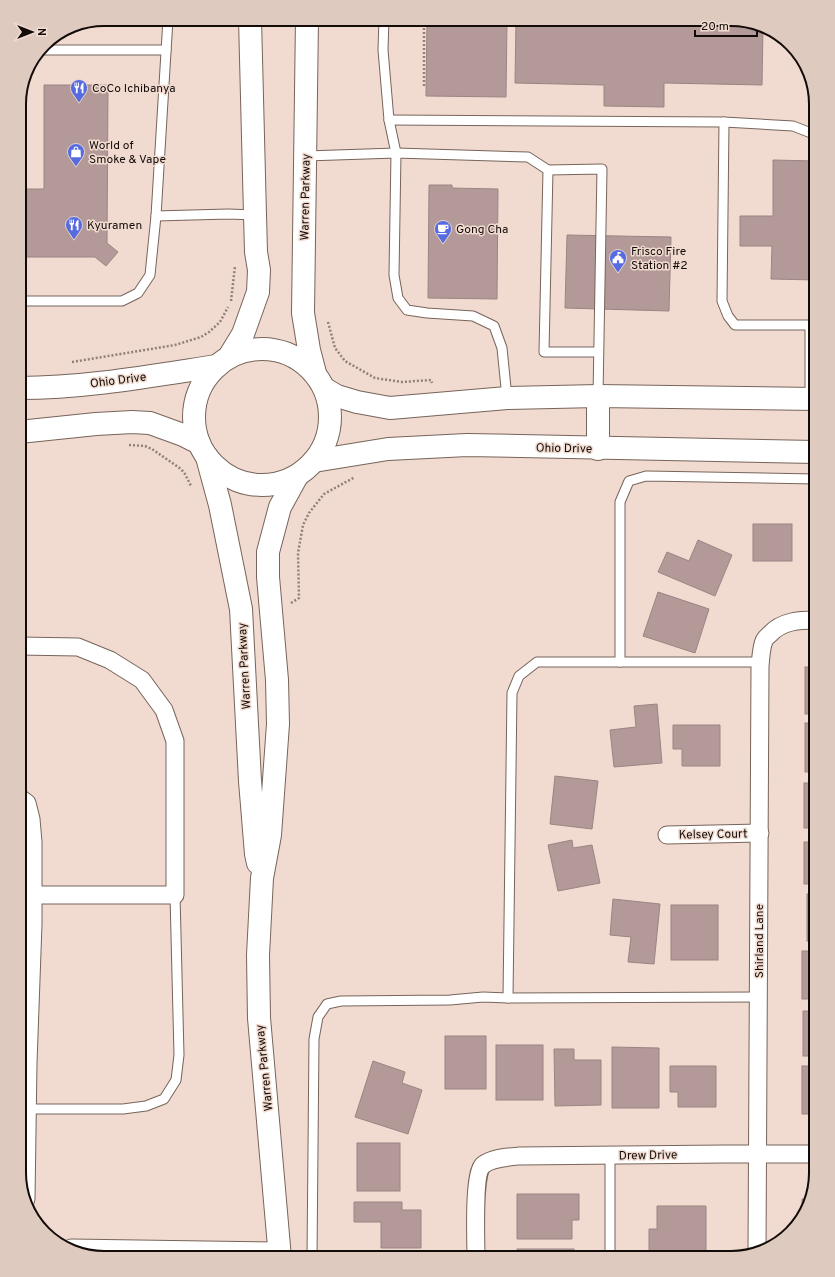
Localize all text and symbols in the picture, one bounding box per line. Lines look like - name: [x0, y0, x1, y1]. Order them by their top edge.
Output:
- north arrow: [12, 12, 52, 52]
- scale bar: [695, 12, 757, 38]
- text: 20 m: [701, 19, 729, 35]
- text: N: [34, 28, 48, 36]
- restaurant icon: CoCo Ichibanya: [69, 78, 89, 103]
- place label: CoCo Ichibanya: [92, 81, 176, 97]
- place label: World of Smoke & Vape: [89, 138, 166, 168]
- shop icon: World of Smoke & Vape: [66, 142, 86, 167]
- street label: Warren Parkway: [297, 153, 315, 241]
- restaurant icon: Kyuramen: [64, 215, 84, 240]
- place label: Kyuramen: [87, 218, 142, 234]
- cafe icon: Gong Cha: [433, 219, 453, 244]
- place label: Gong Cha: [456, 222, 508, 238]
- place label: Frisco Fire Station #2: [631, 244, 688, 274]
- public building icon: Frisco Fire Station #2: [608, 248, 628, 273]
- street label: Ohio Drive: [89, 370, 147, 392]
- street label: Ohio Drive: [536, 441, 592, 457]
- street label: Warren Parkway: [235, 622, 255, 710]
- street label: Kelsey Court: [678, 826, 748, 844]
- street label: Shirland Lane: [752, 904, 768, 978]
- street label: Warren Parkway: [252, 1024, 278, 1112]
- street label: Drew Drive: [618, 1147, 678, 1165]

